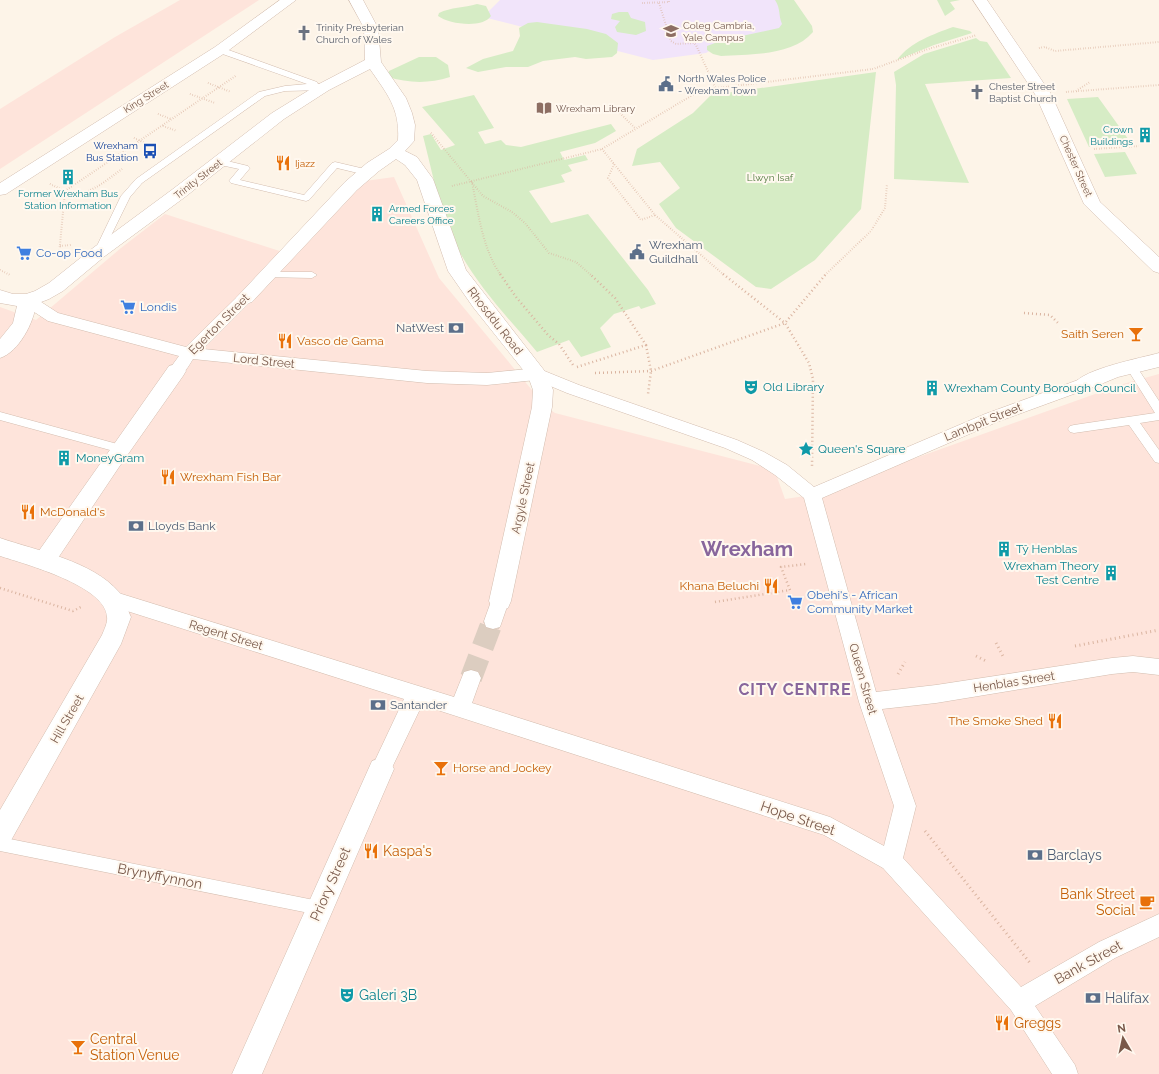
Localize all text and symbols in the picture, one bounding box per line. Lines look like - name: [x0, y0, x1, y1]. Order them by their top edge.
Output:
- place label: Coleg Cambria, Yale Campus: [683, 20, 754, 43]
- place label: Trinity Presbyterian Church of Wales: [316, 22, 404, 45]
- school or university icon: Coleg Cambria, Yale Campus: [662, 22, 680, 40]
- church icon: Trinity Presbyterian Church of Wales: [295, 24, 313, 42]
- place label: North Wales Police - Wrexham Town: [678, 73, 766, 96]
- public building icon: North Wales Police - Wrexham Town: [657, 75, 675, 93]
- street label: King Street: [121, 79, 171, 115]
- place label: Chester Street Baptist Church: [989, 81, 1057, 104]
- church icon: Chester Street Baptist Church: [968, 83, 986, 101]
- library icon: Wrexham Library: [535, 99, 553, 117]
- place label: Wrexham Library: [556, 103, 636, 114]
- place label: Crown Buildings: [1090, 124, 1133, 147]
- building icon: Crown Buildings: [1136, 126, 1154, 144]
- street label: Chester Street: [1058, 134, 1095, 199]
- place label: Wrexham Bus Station: [86, 140, 138, 163]
- bus stop icon: Wrexham Bus Station: [141, 142, 159, 160]
- restaurant icon: Ijazz: [274, 154, 292, 172]
- street label: Trinity Street: [172, 157, 225, 201]
- place label: Ijazz: [295, 158, 315, 169]
- building icon: Former Wrexham Bus Station Information: [59, 168, 77, 186]
- park label: Llwyn Isaf: [747, 172, 794, 183]
- place label: Former Wrexham Bus Station Information: [18, 188, 118, 211]
- place label: Armed Forces Careers Office: [389, 203, 454, 226]
- building icon: Armed Forces Careers Office: [368, 205, 386, 223]
- place label: Wrexham Guildhall: [649, 238, 703, 266]
- public building icon: Wrexham Guildhall: [628, 243, 646, 261]
- supermarket icon: Co-op Food: [15, 244, 33, 262]
- place label: Co-op Food: [36, 246, 102, 260]
- street label: Rhosddu Road: [464, 285, 526, 357]
- street label: Egerton Street: [186, 291, 252, 357]
- supermarket icon: Londis: [119, 298, 137, 316]
- place label: Londis: [140, 300, 177, 314]
- bank icon: NatWest: [447, 319, 465, 337]
- place label: NatWest: [396, 321, 444, 335]
- bar icon: Saith Seren: [1127, 325, 1145, 343]
- place label: Saith Seren: [1061, 327, 1124, 341]
- restaurant icon: Vasco de Gama: [276, 332, 294, 350]
- place label: Vasco de Gama: [297, 334, 384, 348]
- street label: Lord Street: [233, 351, 295, 371]
- theatre icon: Old Library: [742, 378, 760, 396]
- building icon: Wrexham County Borough Council: [923, 379, 941, 397]
- place label: Old Library: [763, 380, 825, 394]
- place label: Wrexham County Borough Council: [944, 381, 1137, 395]
- street label: Lambpit Street: [942, 400, 1024, 444]
- place icon: Queen's Square: [797, 440, 815, 458]
- place label: Queen's Square: [818, 442, 906, 456]
- building icon: MoneyGram: [55, 449, 73, 467]
- place label: MoneyGram: [76, 451, 144, 465]
- street label: Argyle Street: [509, 461, 537, 535]
- restaurant icon: Wrexham Fish Bar: [159, 468, 177, 486]
- place label: Wrexham Fish Bar: [180, 470, 282, 484]
- restaurant icon: McDonald's: [19, 503, 37, 521]
- place label: McDonald's: [40, 505, 105, 519]
- bank icon: Lloyds Bank: [127, 517, 145, 535]
- place label: Lloyds Bank: [148, 519, 216, 533]
- district label: Wrexham: [701, 537, 793, 561]
- building icon: Tŷ Henblas: [995, 540, 1013, 558]
- place label: Tŷ Henblas: [1016, 542, 1078, 556]
- place label: Wrexham Theory Test Centre: [1004, 559, 1099, 587]
- building icon: Wrexham Theory Test Centre: [1102, 564, 1120, 582]
- restaurant icon: Khana Beluchi: [762, 577, 780, 595]
- place label: Khana Beluchi: [680, 579, 759, 593]
- place label: Obehi's - African Community Market: [807, 588, 913, 616]
- supermarket icon: Obehi's - African Community Market: [786, 593, 804, 611]
- street label: Regent Street: [187, 617, 265, 653]
- street label: Queen Street: [846, 642, 880, 716]
- street label: Henblas Street: [972, 669, 1056, 695]
- district label: CITY CENTRE: [738, 680, 852, 699]
- street label: Hill Street: [47, 692, 87, 746]
- bank icon: Santander: [369, 696, 387, 714]
- place label: Santander: [390, 698, 448, 712]
- restaurant icon: The Smoke Shed: [1046, 712, 1064, 730]
- place label: The Smoke Shed: [948, 714, 1043, 728]
- bar icon: Horse and Jockey: [432, 759, 450, 777]
- place label: Horse and Jockey: [453, 761, 552, 775]
- street label: Hope Street: [759, 798, 838, 838]
- restaurant icon: Kaspa's: [362, 842, 380, 860]
- place label: Kaspa's: [383, 843, 432, 859]
- street label: Priory Street: [307, 844, 354, 924]
- bank icon: Barclays: [1026, 846, 1044, 864]
- place label: Barclays: [1047, 847, 1102, 863]
- street label: Brynyffynnon: [116, 860, 204, 892]
- place label: Bank Street Social: [1060, 886, 1135, 918]
- cafe icon: Bank Street Social: [1138, 893, 1156, 911]
- street label: Bank Street: [1051, 937, 1125, 987]
- theatre icon: Galeri 3B: [338, 986, 356, 1004]
- place label: Galeri 3B: [359, 987, 417, 1003]
- bank icon: Halifax: [1084, 989, 1102, 1007]
- place label: Halifax: [1105, 990, 1149, 1006]
- restaurant icon: Greggs: [993, 1014, 1011, 1032]
- place label: Greggs: [1014, 1015, 1061, 1031]
- north arrow: [1103, 1018, 1143, 1058]
- text: N: [1116, 1022, 1127, 1036]
- place label: Central Station Venue: [90, 1031, 179, 1063]
- bar icon: Central Station Venue: [69, 1038, 87, 1056]

